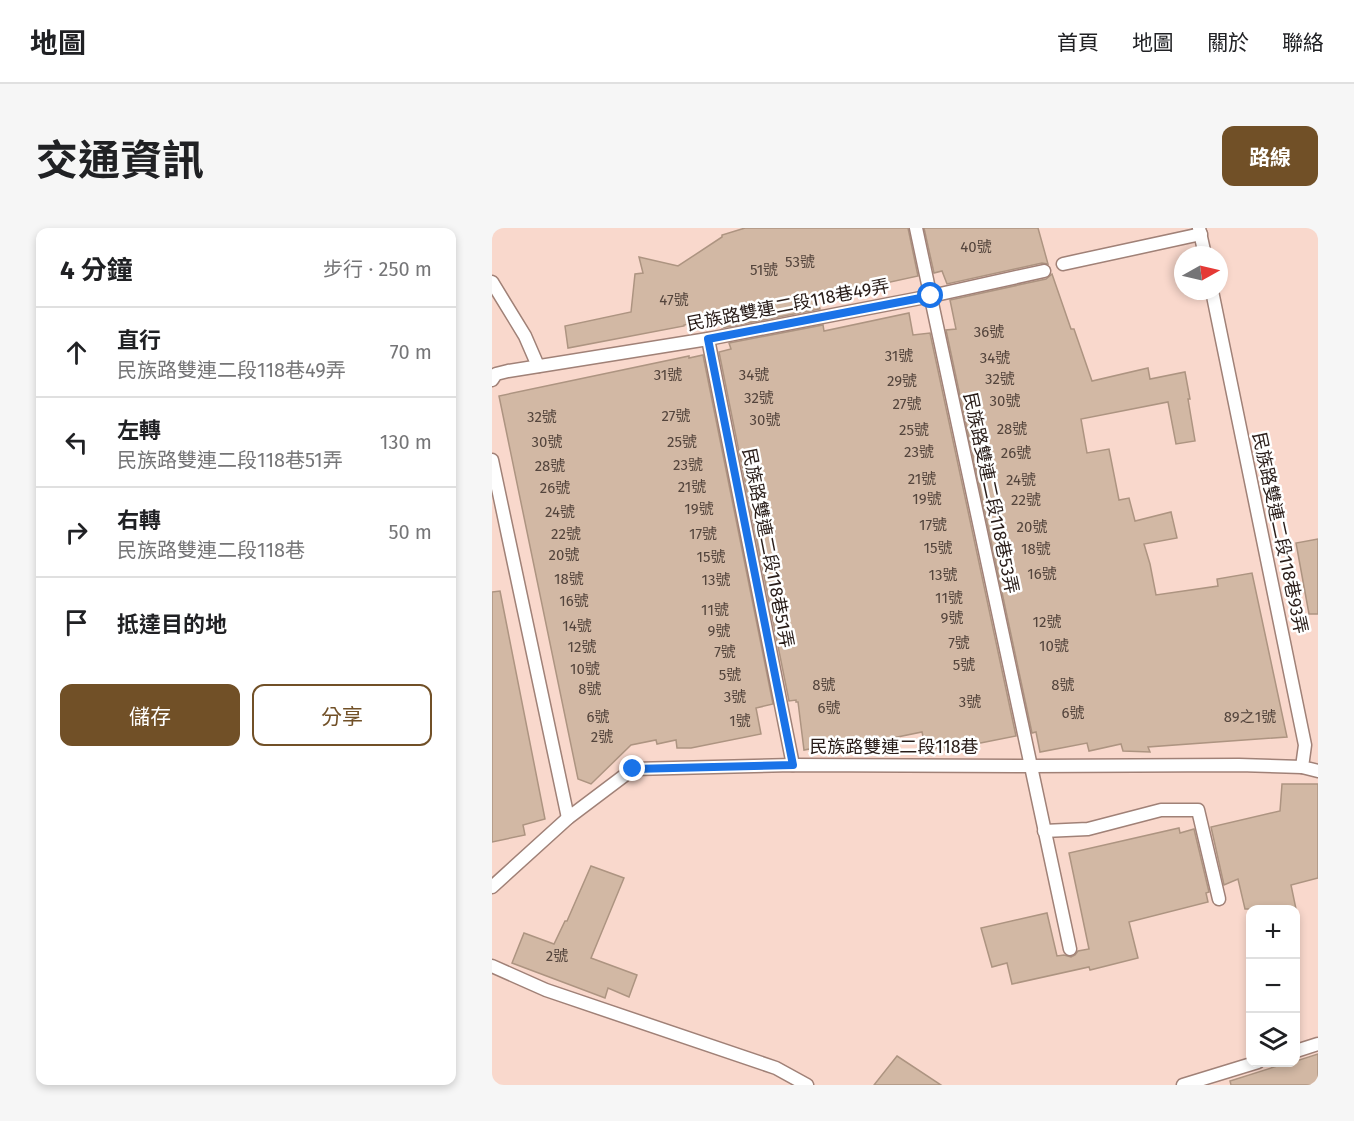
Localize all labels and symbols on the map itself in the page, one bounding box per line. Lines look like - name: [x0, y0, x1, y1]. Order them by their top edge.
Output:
- house number: 40號: [960, 238, 992, 256]
- north arrow: [1174, 246, 1228, 300]
- house number: 53號: [785, 253, 815, 271]
- house number: 51號: [750, 261, 778, 279]
- street label: 民族路雙連二段118巷49弄: [685, 275, 891, 335]
- route start: [917, 282, 943, 308]
- house number: 47號: [659, 291, 689, 309]
- house number: 36號: [974, 323, 1004, 341]
- house number: 31號: [885, 347, 913, 365]
- house number: 34號: [980, 349, 1010, 367]
- house number: 31號: [654, 366, 682, 384]
- house number: 34號: [739, 366, 769, 384]
- house number: 32號: [985, 370, 1015, 388]
- house number: 29號: [887, 372, 917, 390]
- house number: 32號: [744, 389, 774, 407]
- street label: 民族路雙連二段118巷53弄: [959, 390, 1023, 596]
- house number: 30號: [990, 392, 1020, 410]
- house number: 27號: [893, 395, 921, 413]
- house number: 27號: [662, 407, 690, 425]
- house number: 32號: [527, 408, 557, 426]
- house number: 30號: [750, 411, 780, 429]
- house number: 28號: [997, 420, 1027, 438]
- house number: 25號: [899, 421, 929, 439]
- street label: 民族路雙連二段118巷93弄: [1248, 430, 1312, 636]
- house number: 30號: [532, 433, 562, 451]
- house number: 25號: [667, 433, 697, 451]
- house number: 23號: [904, 443, 934, 461]
- house number: 26號: [1001, 444, 1031, 462]
- street label: 民族路雙連二段118巷51弄: [738, 446, 798, 650]
- house number: 23號: [673, 456, 703, 474]
- house number: 28號: [535, 457, 565, 475]
- house number: 21號: [908, 470, 936, 488]
- house number: 24號: [1006, 471, 1036, 489]
- house number: 21號: [678, 478, 706, 496]
- house number: 26號: [540, 479, 570, 497]
- house number: 19號: [912, 490, 942, 508]
- house number: 22號: [1011, 491, 1041, 509]
- house number: 19號: [684, 500, 714, 518]
- house number: 24號: [545, 503, 575, 521]
- house number: 17號: [919, 516, 947, 534]
- house number: 20號: [1017, 518, 1047, 536]
- house number: 22號: [551, 525, 581, 543]
- house number: 17號: [689, 525, 717, 543]
- house number: 15號: [923, 539, 953, 557]
- house number: 18號: [1021, 540, 1051, 558]
- house number: 20號: [549, 546, 579, 564]
- house number: 15號: [696, 548, 726, 566]
- house number: 16號: [1027, 565, 1057, 583]
- house number: 13號: [929, 566, 957, 584]
- house number: 18號: [554, 570, 584, 588]
- house number: 13號: [702, 571, 730, 589]
- house number: 11號: [935, 589, 963, 607]
- house number: 16號: [559, 592, 589, 610]
- house number: 11號: [701, 601, 729, 619]
- house number: 9號: [941, 609, 963, 627]
- house number: 12號: [1033, 613, 1061, 631]
- house number: 14號: [562, 617, 592, 635]
- house number: 9號: [708, 622, 730, 640]
- house number: 7號: [948, 634, 970, 652]
- house number: 10號: [1039, 637, 1069, 655]
- house number: 12號: [568, 638, 596, 656]
- house number: 7號: [714, 643, 736, 661]
- house number: 5號: [953, 656, 975, 674]
- house number: 10號: [570, 660, 600, 678]
- house number: 5號: [719, 666, 741, 684]
- house number: 8號: [812, 676, 836, 694]
- house number: 8號: [1051, 676, 1075, 694]
- house number: 8號: [578, 680, 602, 698]
- house number: 3號: [724, 688, 746, 706]
- house number: 3號: [959, 693, 981, 711]
- house number: 6號: [818, 699, 841, 717]
- house number: 6號: [1062, 704, 1085, 722]
- house number: 6號: [587, 708, 610, 726]
- house number: 89之1號: [1224, 708, 1276, 726]
- house number: 1號: [729, 712, 751, 730]
- house number: 2號: [591, 728, 613, 746]
- street label: 民族路雙連二段118巷: [809, 736, 979, 758]
- route end: [619, 755, 645, 781]
- house number: 2號: [546, 947, 568, 965]

